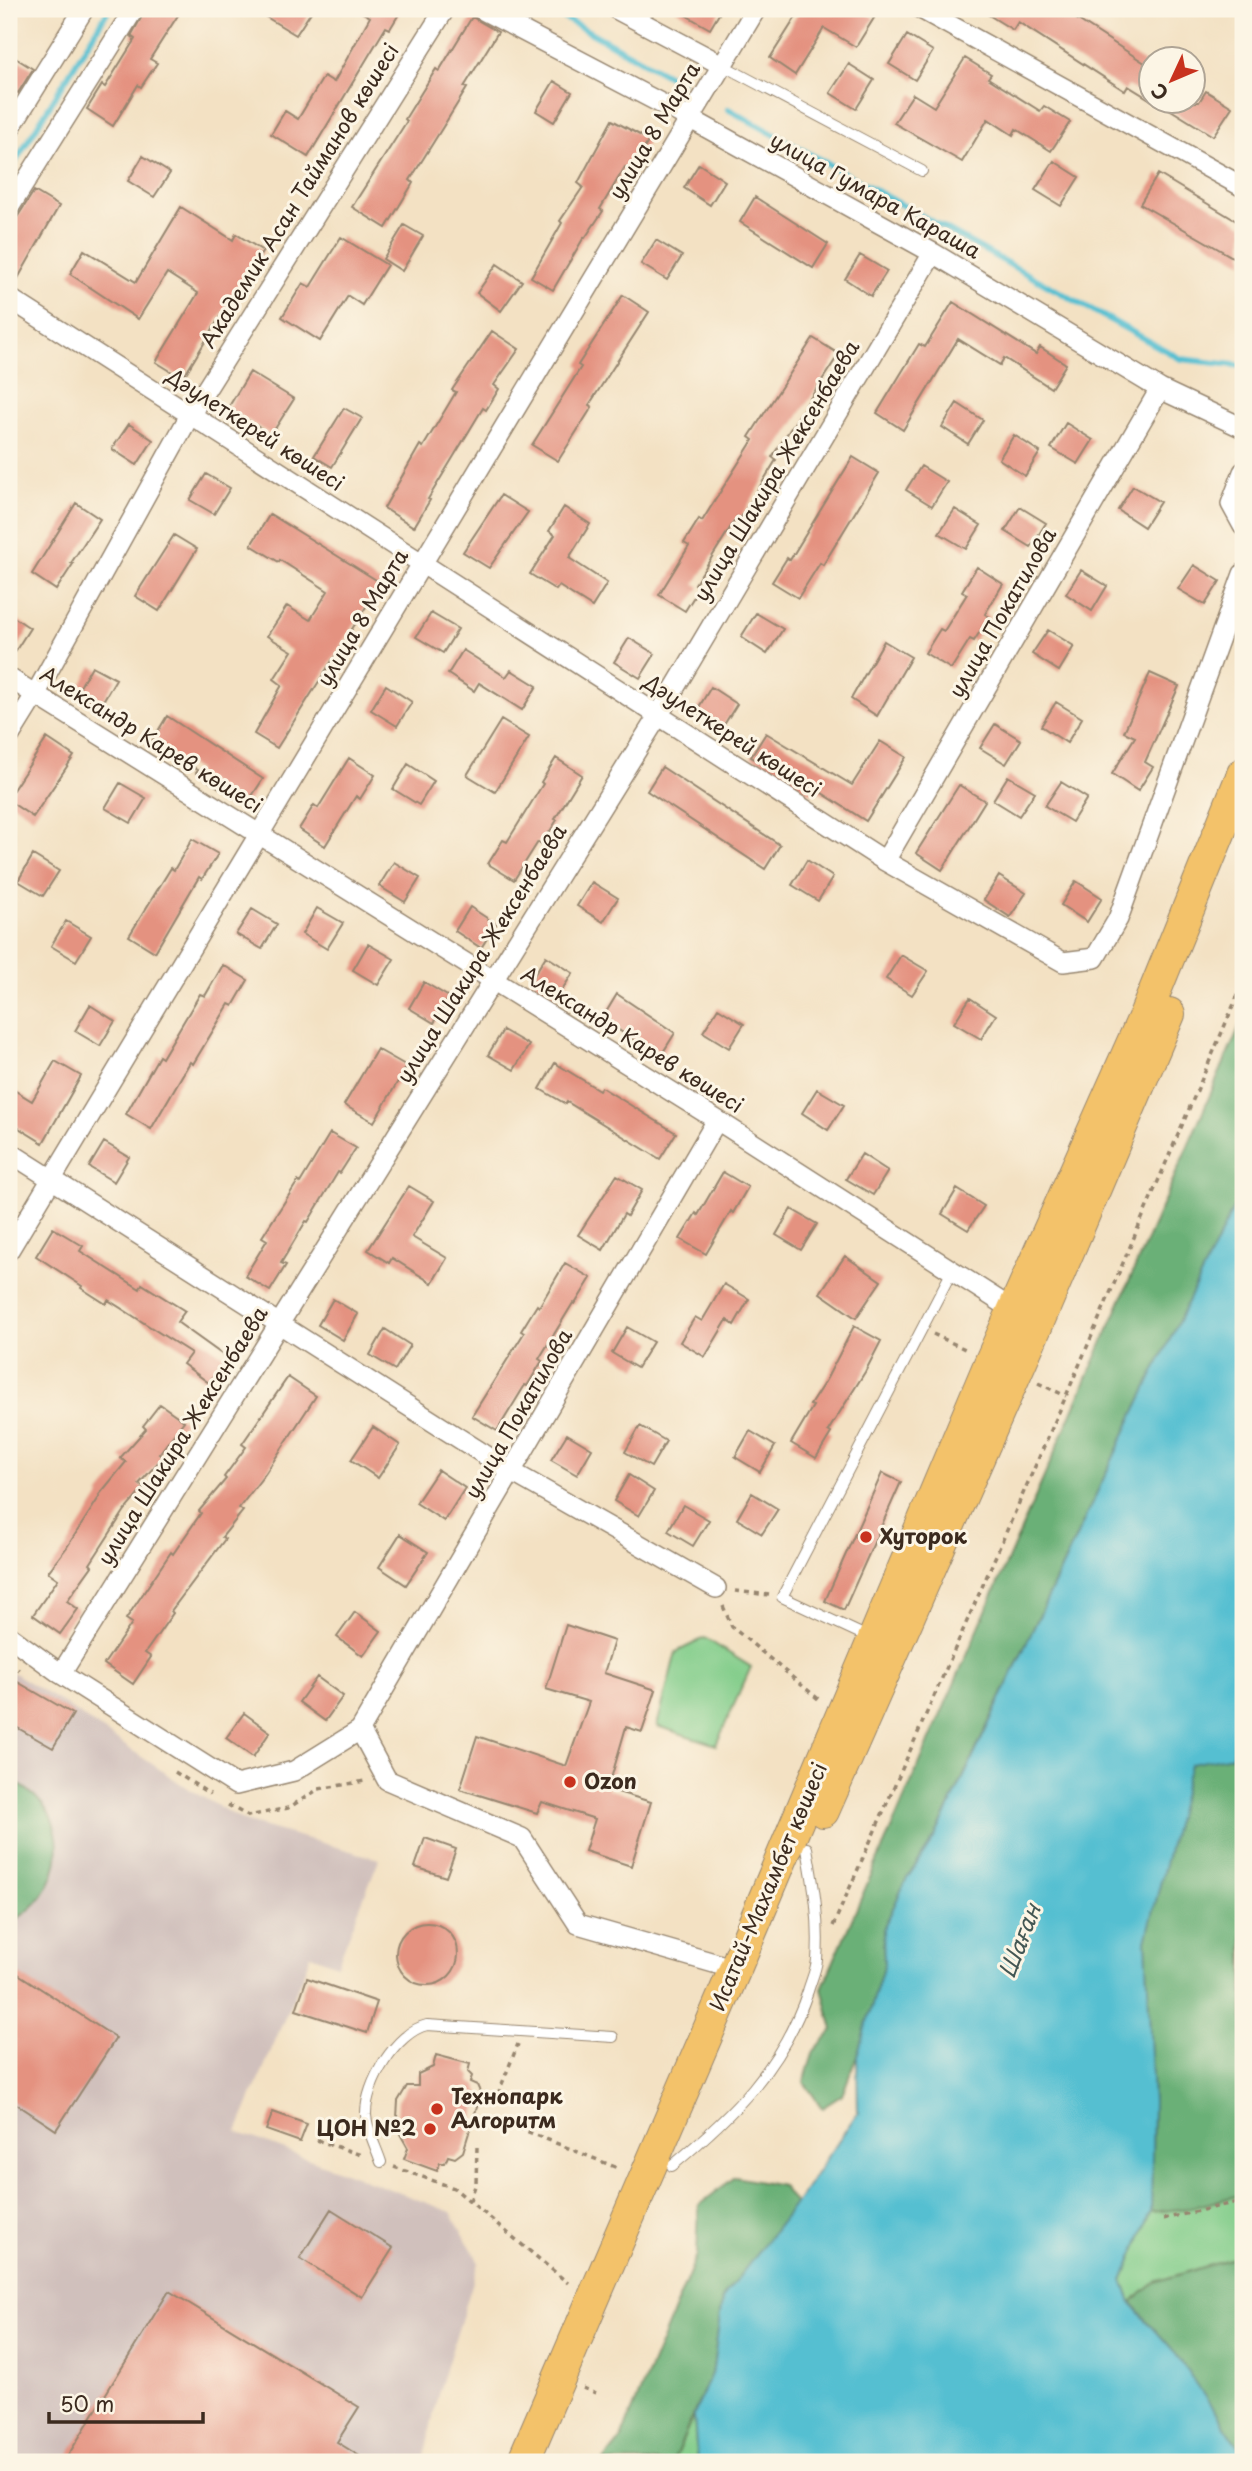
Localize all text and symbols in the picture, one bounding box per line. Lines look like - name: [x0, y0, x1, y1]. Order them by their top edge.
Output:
- street label: Академик Асан Тайманов көшесі: [191, 36, 406, 354]
- north arrow: [1136, 46, 1206, 116]
- street label: улица 8 Марта: [599, 55, 707, 205]
- text: С: [1144, 78, 1174, 107]
- street label: улица Гумара Караша: [765, 123, 988, 266]
- street label: улица Шакира Жексенбаева: [684, 333, 866, 607]
- street label: Дәулеткерей көшесі: [160, 358, 351, 498]
- street label: улица Покатилова: [939, 521, 1063, 703]
- street label: улица 8 Марта: [307, 542, 415, 692]
- street label: Александр Карев көшесі: [35, 657, 269, 820]
- street label: Дәулеткерей көшесі: [637, 664, 828, 804]
- street label: улица Шакира Жексенбаева: [387, 817, 573, 1089]
- street label: Александр Карев көшесі: [516, 957, 750, 1120]
- street label: улица Шакира Жексенбаева: [88, 1299, 274, 1571]
- street label: улица Покатилова: [455, 1322, 579, 1504]
- place label: Хуторок: [880, 1519, 968, 1551]
- marker: Хуторок: [858, 1529, 874, 1545]
- street label: Исатай-Махамбет көшесі: [700, 1757, 834, 2016]
- place label: Ozon: [584, 1764, 637, 1796]
- marker: Ozon: [562, 1774, 578, 1790]
- water label: Шаған: [988, 1897, 1049, 1983]
- place label: Технопарк Алгоритм: [451, 2079, 563, 2135]
- marker: Технопарк Алгоритм: [429, 2101, 445, 2117]
- place label: ЦОН №2: [317, 2111, 416, 2143]
- marker: ЦОН №2: [422, 2121, 438, 2137]
- scale bar: [49, 2380, 203, 2424]
- text: 50 m: [60, 2387, 114, 2419]

